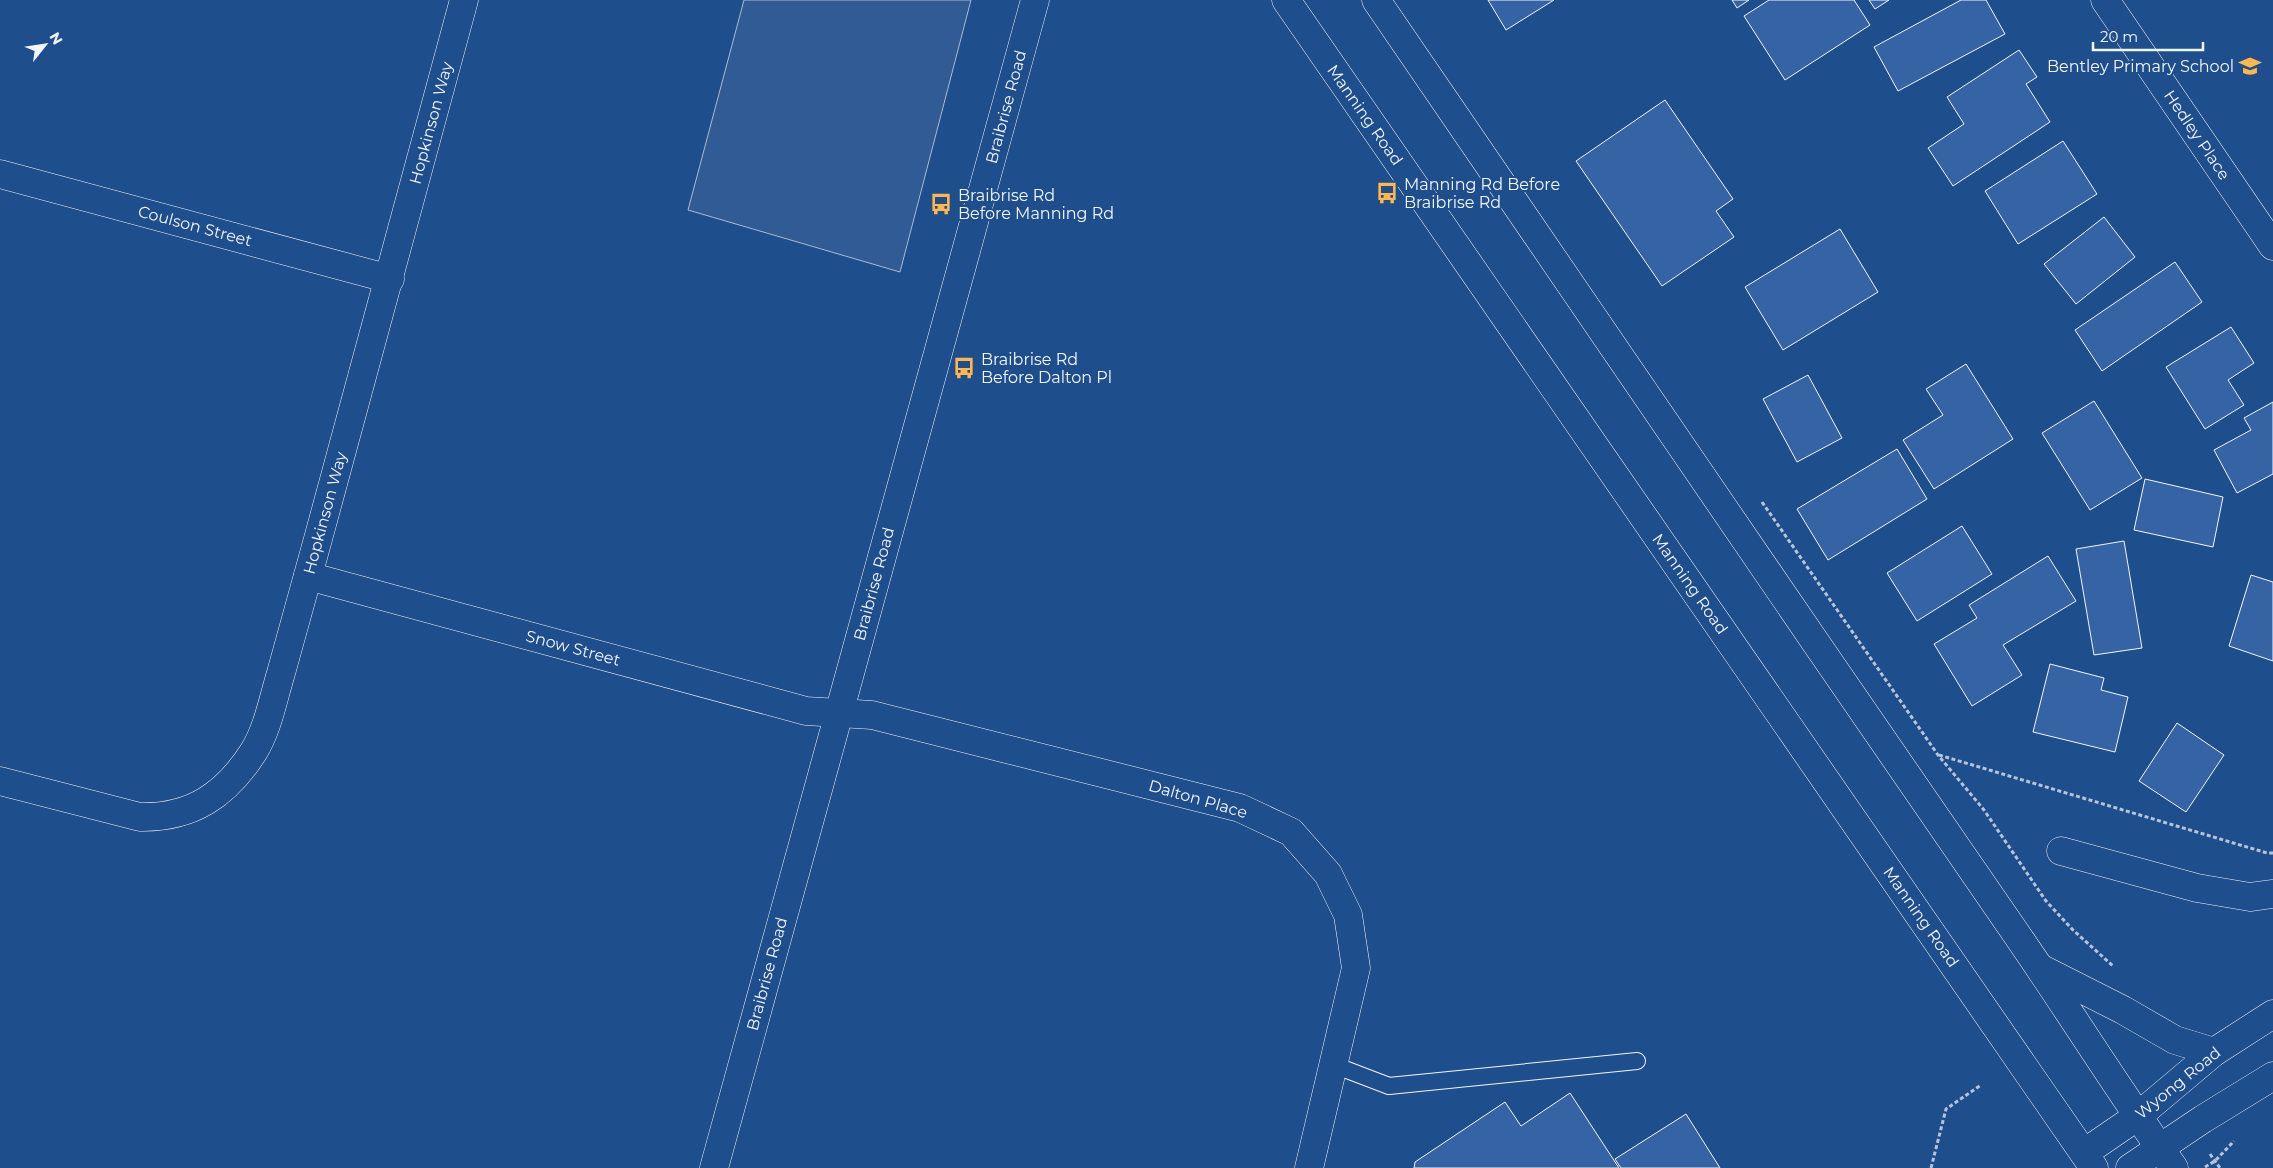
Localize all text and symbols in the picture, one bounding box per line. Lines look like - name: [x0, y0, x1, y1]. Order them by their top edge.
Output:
- north arrow: [20, 20, 70, 70]
- scale bar: [2093, 20, 2203, 52]
- text: 20 m: [2100, 27, 2138, 46]
- text: N: [46, 29, 67, 48]
- street label: Braibrise Road: [982, 48, 1030, 166]
- school or university icon: Bentley Primary School: [2237, 53, 2263, 79]
- place label: Bentley Primary School: [2047, 57, 2234, 76]
- street label: Hopkinson Way: [406, 59, 457, 186]
- street label: Manning Road: [1323, 61, 1407, 169]
- street label: Hedley Place: [2160, 87, 2234, 183]
- place label: Manning Rd Before Braibrise Rd: [1404, 175, 1560, 212]
- bus stop icon: Manning Rd Before Braibrise Rd: [1374, 180, 1400, 206]
- place label: Braibrise Rd Before Manning Rd: [958, 186, 1114, 223]
- bus stop icon: Braibrise Rd Before Manning Rd: [928, 191, 954, 217]
- street label: Coulson Street: [136, 202, 255, 250]
- place label: Braibrise Rd Before Dalton Pl: [981, 350, 1112, 387]
- bus stop icon: Braibrise Rd Before Dalton Pl: [951, 355, 977, 381]
- street label: Hopkinson Way: [300, 449, 351, 576]
- street label: Braibrise Road: [850, 525, 898, 643]
- street label: Manning Road: [1648, 530, 1732, 638]
- street label: Snow Street: [524, 626, 623, 670]
- street label: Dalton Place: [1146, 776, 1250, 822]
- street label: Manning Road: [1879, 863, 1963, 971]
- street label: Braibrise Road: [743, 915, 791, 1033]
- street label: Wyong Road: [2132, 1043, 2224, 1123]

